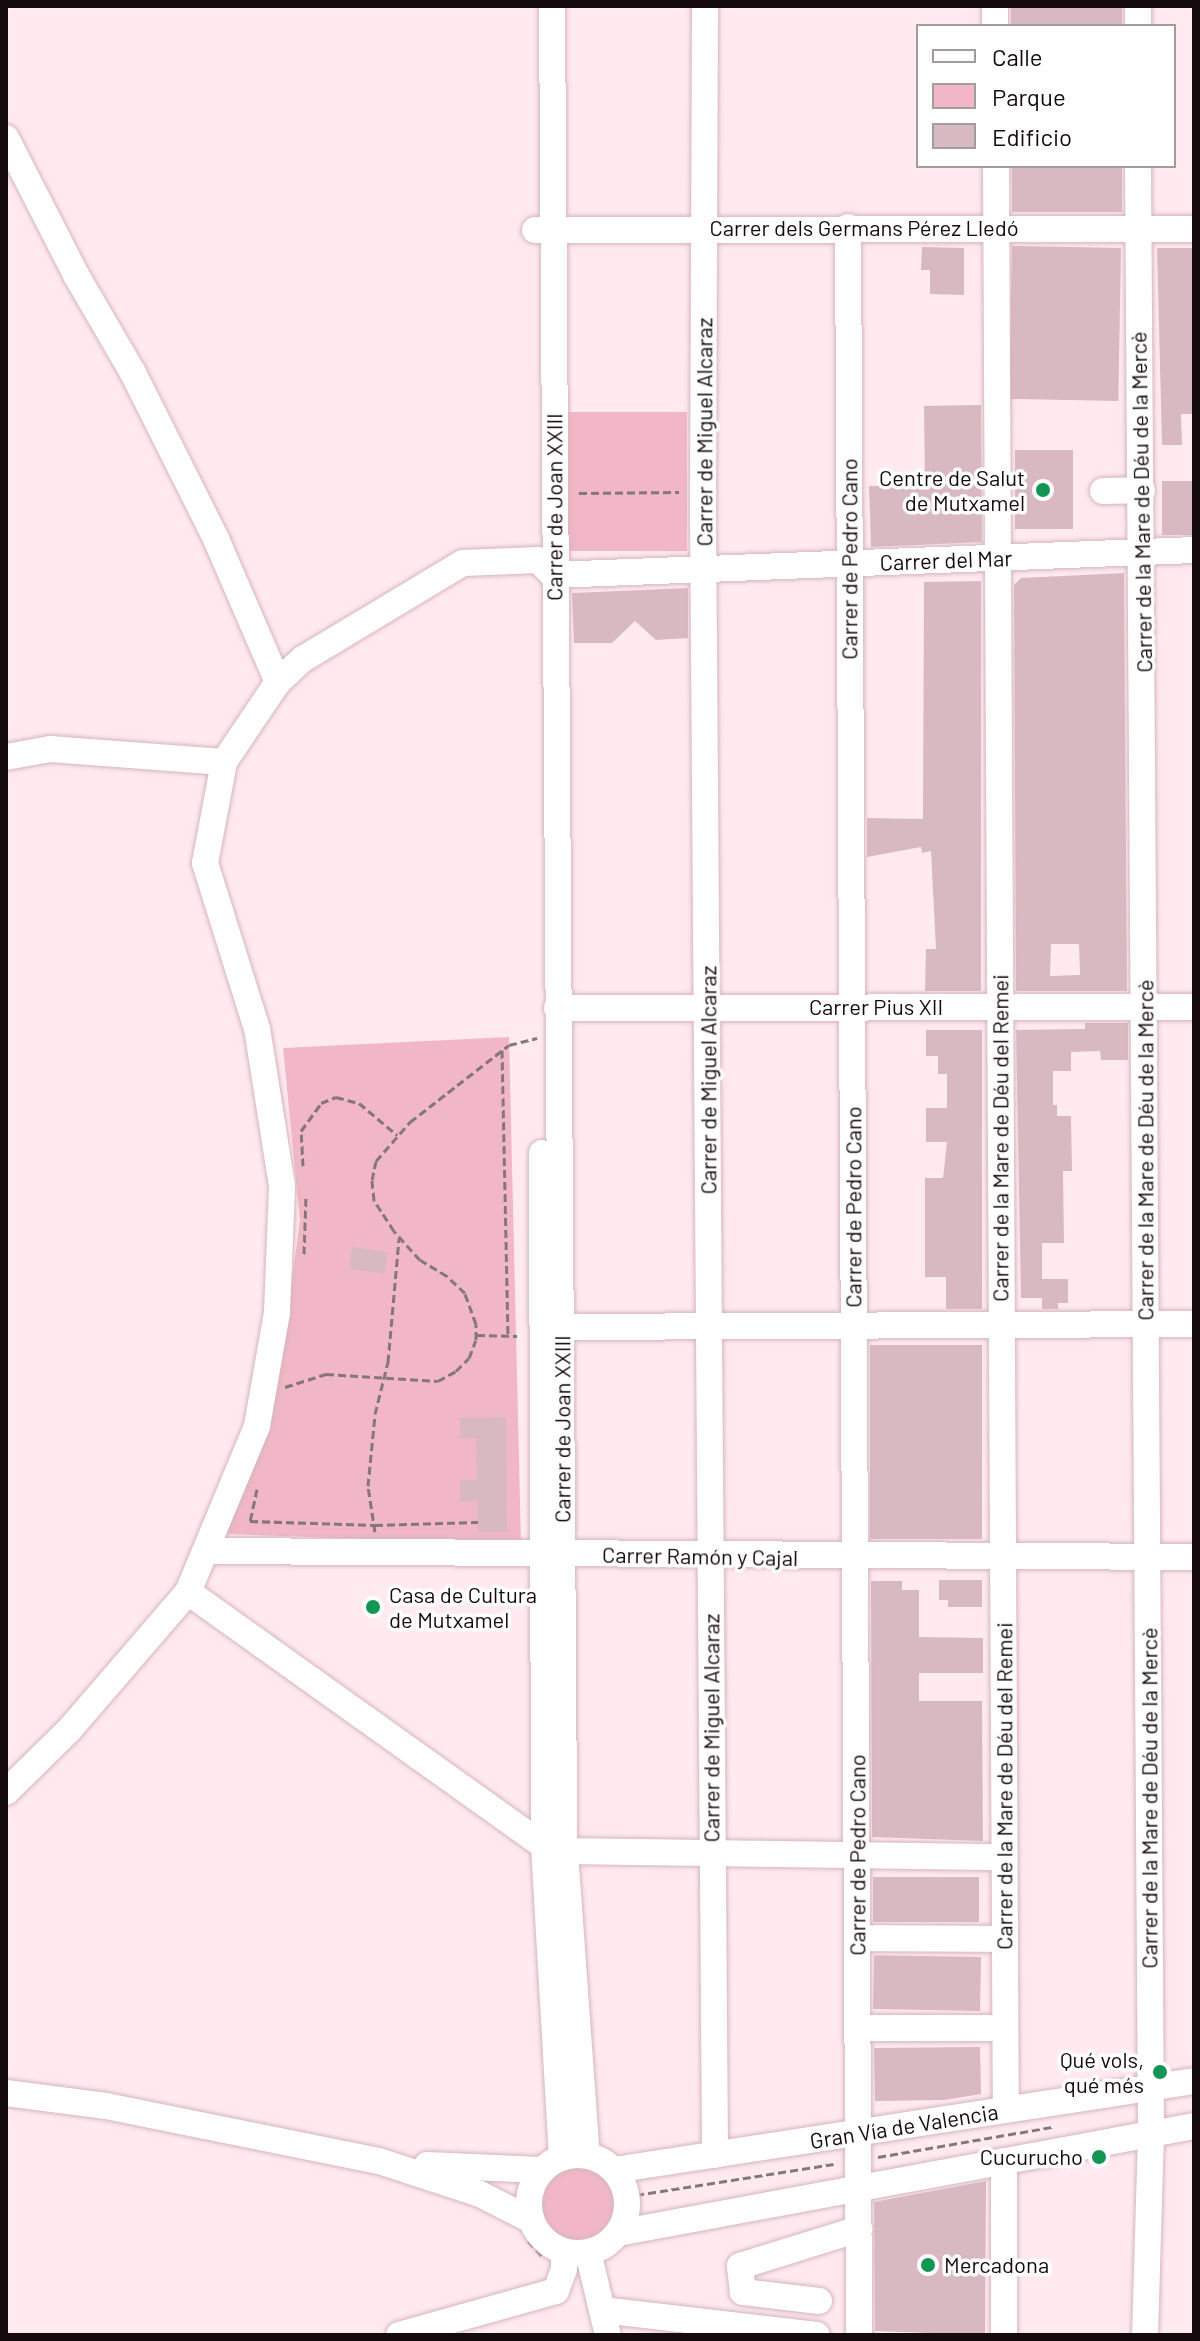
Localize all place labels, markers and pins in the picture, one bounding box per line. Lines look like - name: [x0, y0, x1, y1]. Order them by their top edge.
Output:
- place label: Centre de Salut de Mutxamel: [879, 464, 1025, 516]
- marker: Centre de Salut de Mutxamel: [1032, 479, 1054, 501]
- place label: Casa de Cultura de Mutxamel: [389, 1581, 537, 1632]
- marker: Casa de Cultura de Mutxamel: [364, 1598, 382, 1616]
- place label: Qué vols, qué més: [1060, 2046, 1144, 2098]
- marker: Qué vols, qué més: [1151, 2063, 1169, 2081]
- place label: Cucurucho: [980, 2144, 1083, 2170]
- marker: Cucurucho: [1090, 2148, 1108, 2166]
- place label: Mercadona: [944, 2252, 1049, 2278]
- marker: Mercadona: [919, 2256, 937, 2274]

